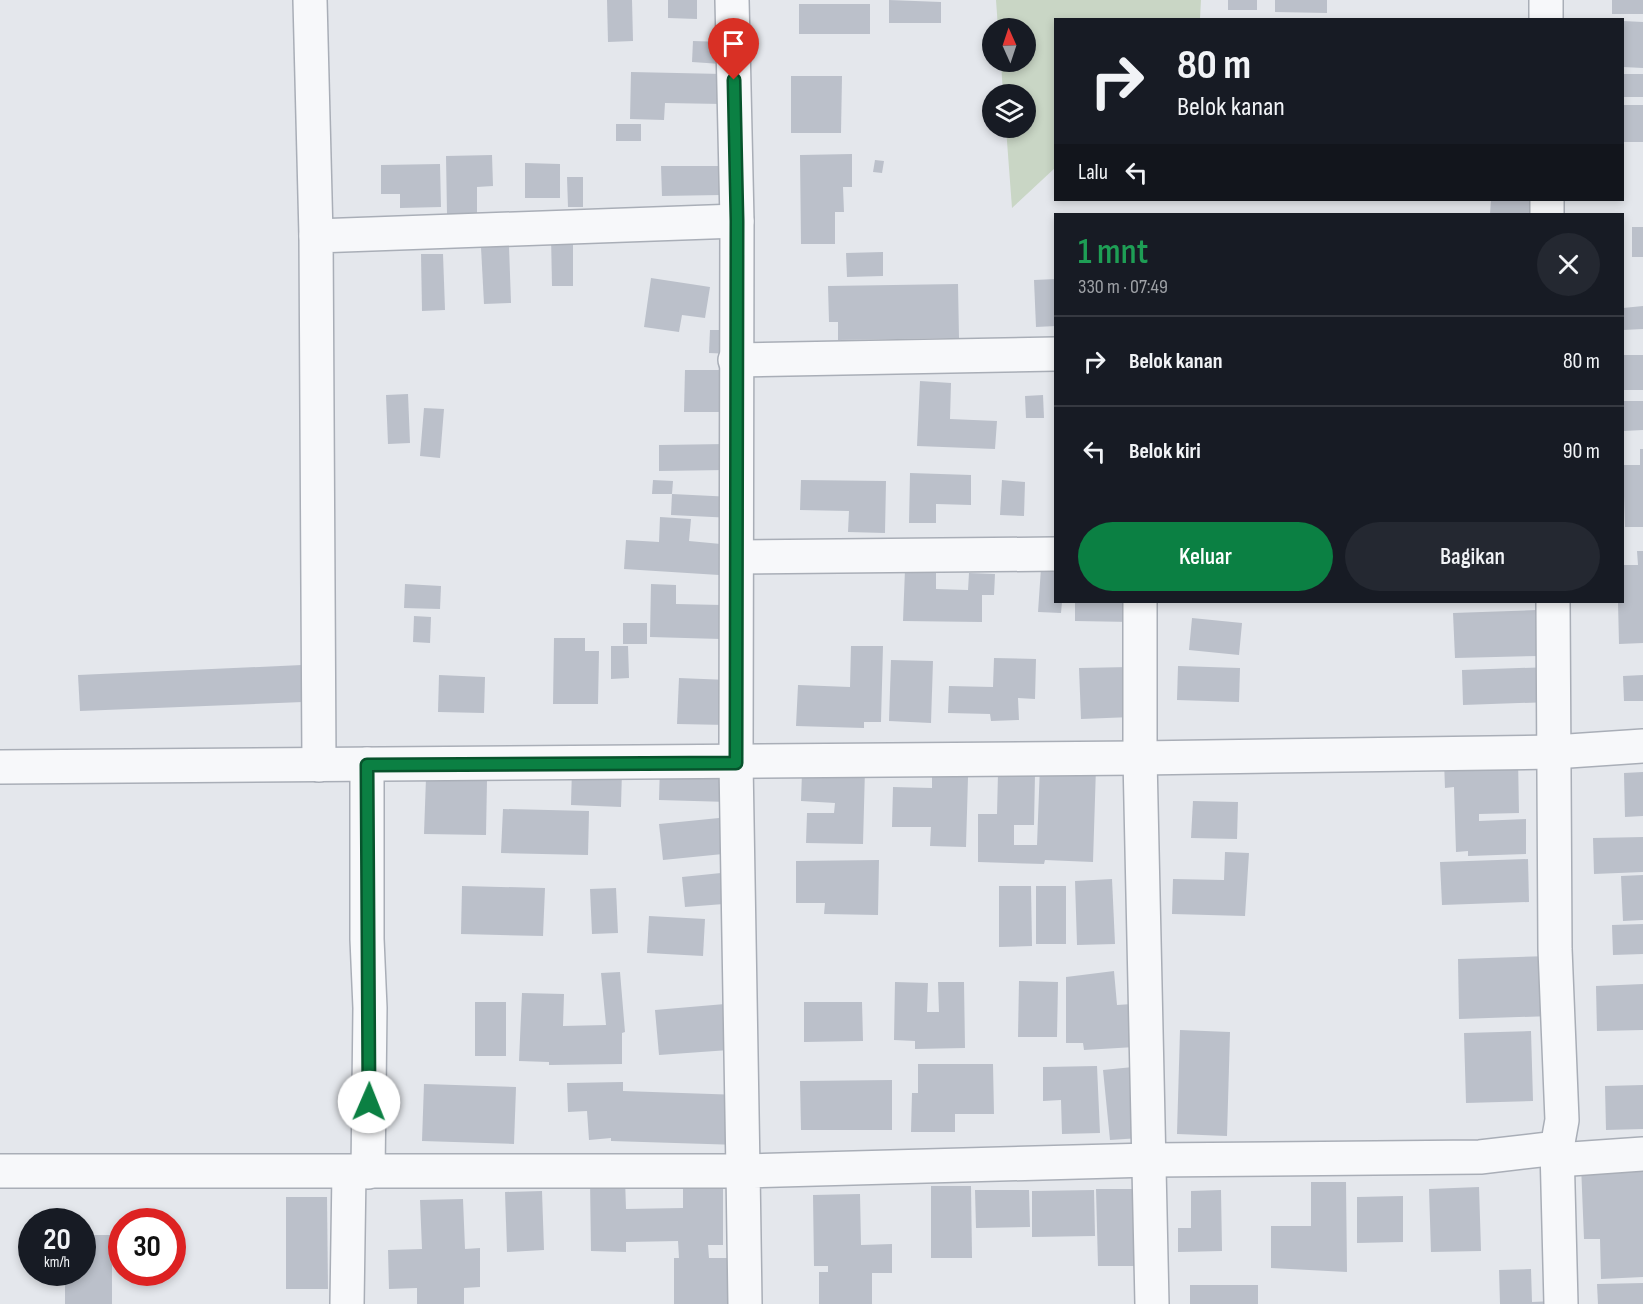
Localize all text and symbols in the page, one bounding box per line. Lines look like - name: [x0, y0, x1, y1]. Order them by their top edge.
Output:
- pin: [708, 18, 759, 80]
- north arrow: [982, 18, 1036, 72]
- map controls: [982, 18, 1036, 138]
- icon: arrive: [717, 27, 750, 60]
- text: 80 m: [1177, 40, 1251, 91]
- icon: right: [1078, 42, 1156, 120]
- button: layers: [982, 84, 1036, 138]
- text: Belok kanan: [1177, 91, 1285, 123]
- icon: left: [1120, 156, 1153, 189]
- text: Lalu: [1078, 159, 1108, 186]
- text: 1 mnt: [1078, 231, 1148, 274]
- button: close: [1537, 233, 1600, 296]
- text: 330 m · 07:49: [1078, 275, 1168, 299]
- icon: right: [1078, 345, 1111, 378]
- text: Belok kanan: [1129, 348, 1222, 375]
- text: 80 m: [1563, 348, 1600, 375]
- icon: left: [1078, 435, 1111, 468]
- text: Belok kiri: [1129, 438, 1201, 465]
- text: 90 m: [1563, 438, 1600, 465]
- button: Keluar: [1078, 522, 1333, 591]
- button: Bagikan: [1345, 522, 1600, 591]
- position arrow: [337, 1070, 401, 1134]
- speed limit sign: 30: [108, 1208, 186, 1286]
- text: 20: [43, 1222, 71, 1258]
- text: km/h: [44, 1253, 70, 1272]

